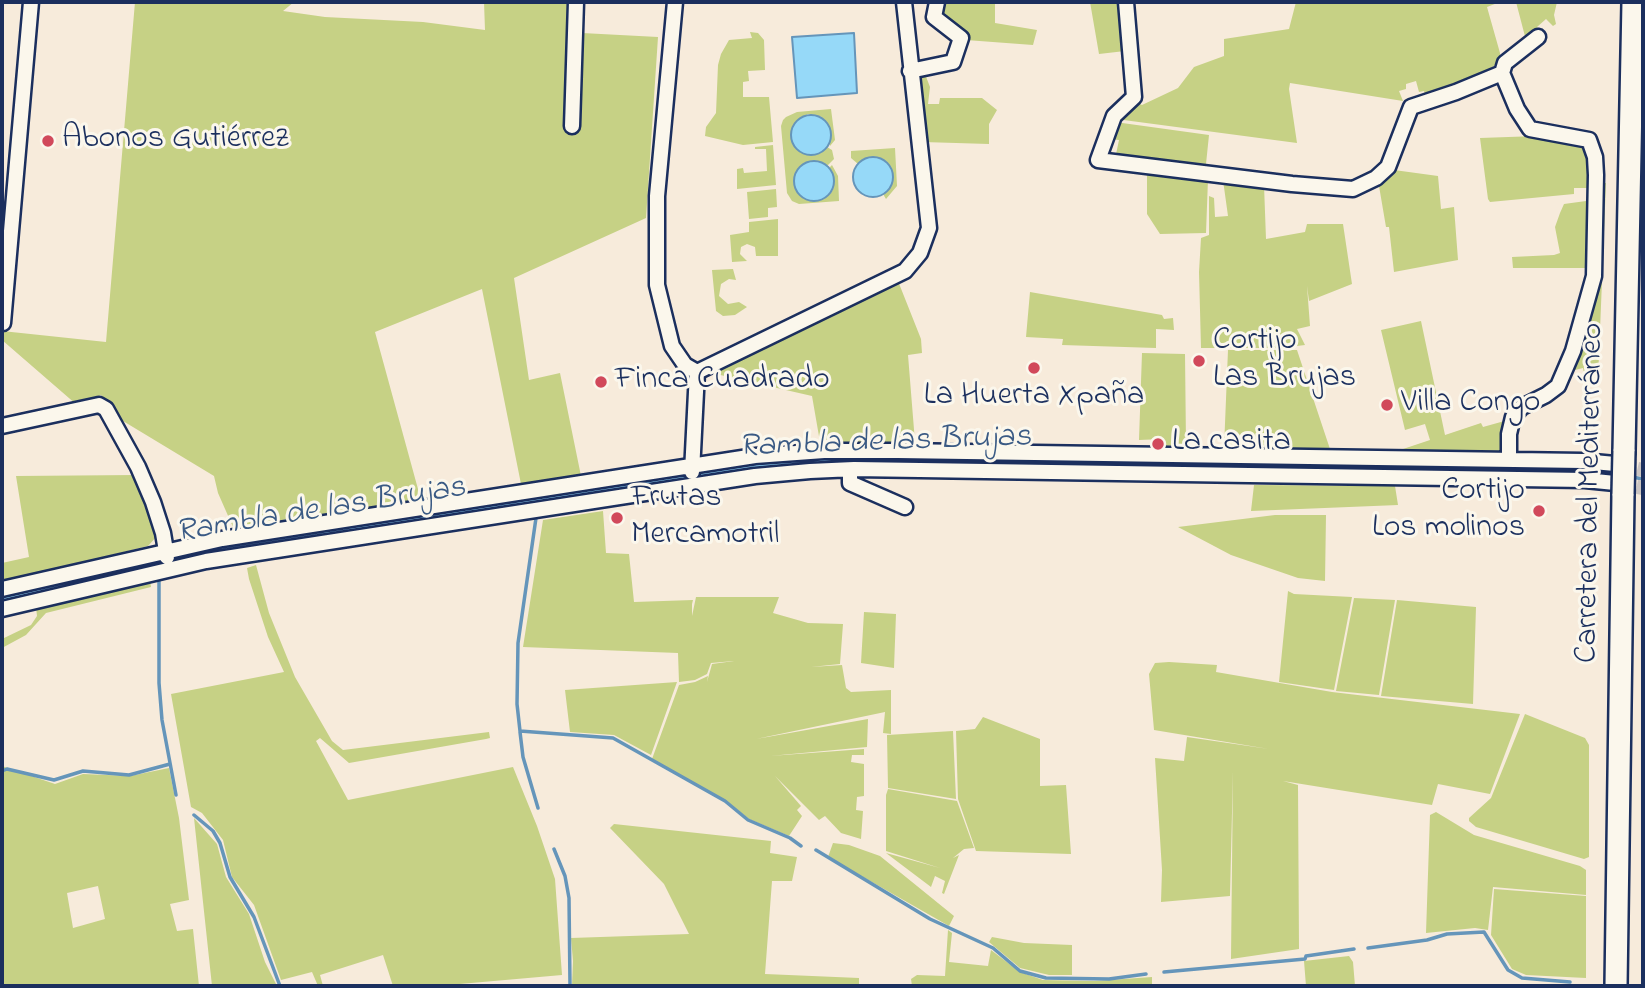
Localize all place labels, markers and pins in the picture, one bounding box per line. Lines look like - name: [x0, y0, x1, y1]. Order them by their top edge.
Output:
- place label: Abonos Gutiérrez: [62, 122, 289, 160]
- marker: Abonos Gutiérrez: [40, 133, 56, 149]
- place label: Cortijo Las Brujas: [1213, 324, 1356, 399]
- marker: Cortijo Las Brujas: [1191, 353, 1207, 369]
- marker: La Huerta Xpaña: [1026, 360, 1042, 376]
- place label: Finca Cuadrado: [615, 363, 830, 401]
- marker: Finca Cuadrado: [593, 374, 609, 390]
- place label: La Huerta Xpaña: [924, 379, 1144, 417]
- place label: Villa Congo: [1401, 386, 1540, 424]
- marker: Villa Congo: [1379, 397, 1395, 413]
- place label: La casita: [1172, 425, 1291, 463]
- marker: La casita: [1150, 436, 1166, 452]
- place label: Cortijo Los molinos: [1372, 474, 1525, 549]
- place label: Frutas Mercamotril: [631, 481, 779, 556]
- marker: Cortijo Los molinos: [1531, 503, 1547, 519]
- marker: Frutas Mercamotril: [609, 510, 625, 526]

